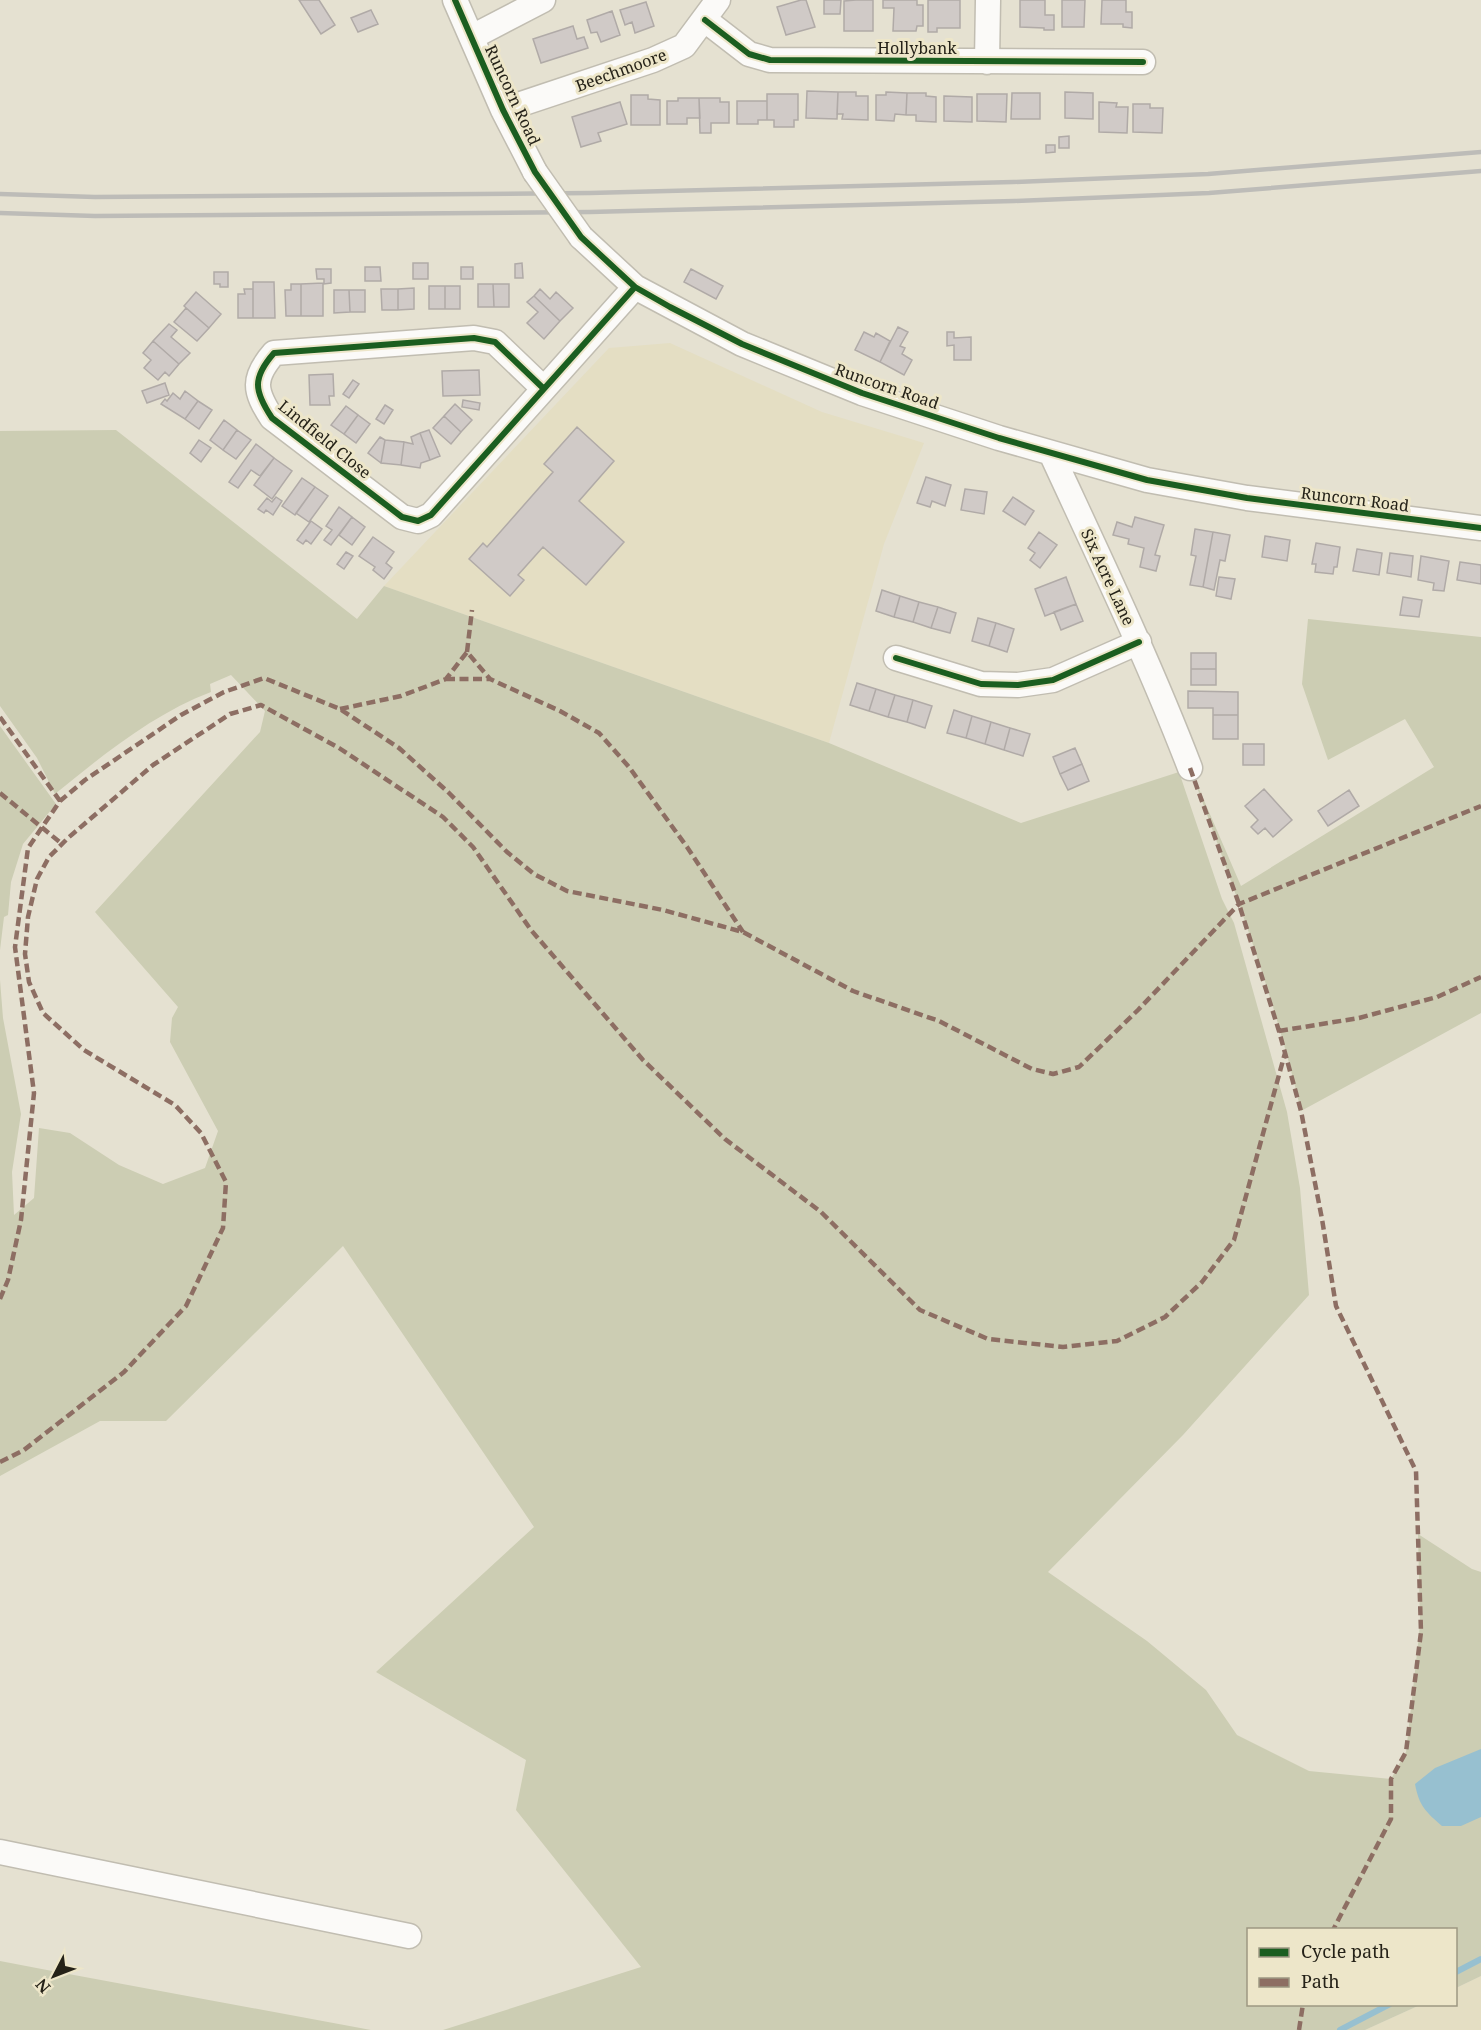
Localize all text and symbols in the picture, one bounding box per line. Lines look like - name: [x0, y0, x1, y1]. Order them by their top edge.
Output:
- street label: Hollybank: [877, 37, 957, 59]
- street label: Runcorn Road: [480, 41, 546, 149]
- street label: Beechmoore: [572, 43, 670, 97]
- street label: Runcorn Road: [832, 358, 942, 414]
- street label: Lindfield Close: [274, 395, 376, 483]
- street label: Runcorn Road: [1300, 481, 1410, 517]
- street label: Six Acre Lane: [1076, 525, 1140, 629]
- legend: [1247, 1928, 1457, 2006]
- text: Cycle path: [1301, 1939, 1390, 1963]
- north arrow: [24, 1946, 84, 2006]
- text: Path: [1301, 1969, 1340, 1993]
- text: N: [30, 1974, 55, 1998]

